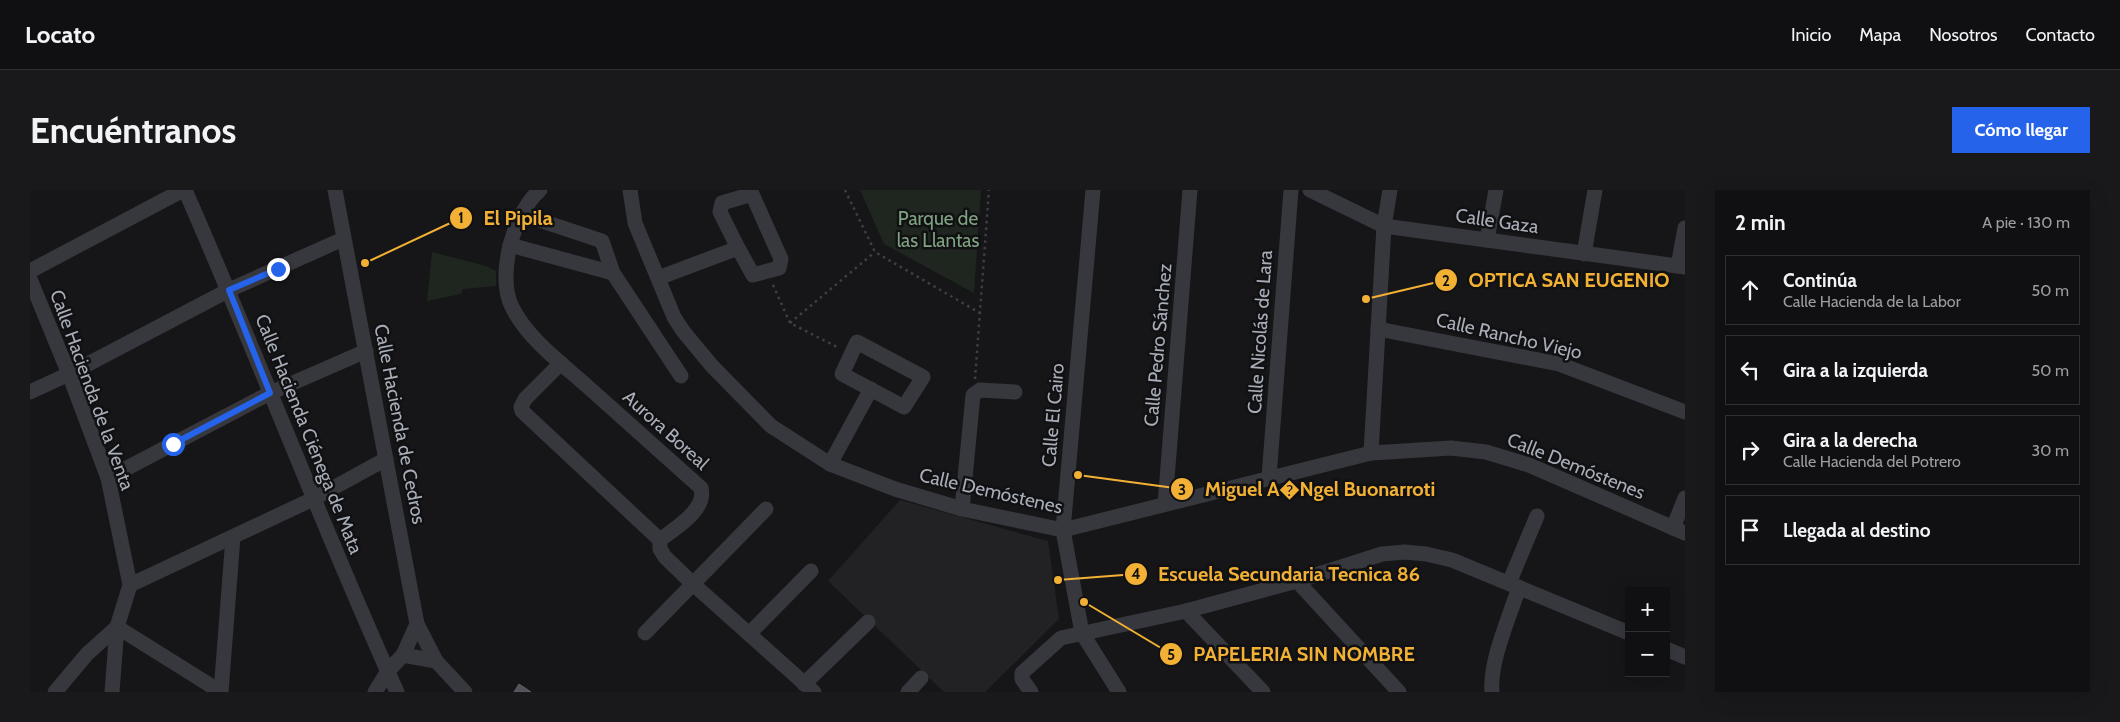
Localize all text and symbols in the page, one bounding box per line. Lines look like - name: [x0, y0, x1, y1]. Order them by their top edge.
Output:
- text: Locato: [25, 20, 95, 49]
- text: Inicio: [1791, 24, 1831, 46]
- text: Mapa: [1859, 24, 1901, 46]
- text: Nosotros: [1929, 24, 1998, 46]
- text: Contacto: [2026, 24, 2095, 46]
- button: Cómo llegar: [1952, 107, 2090, 153]
- text: Encuéntranos: [30, 109, 236, 152]
- callout: El Pipila: [448, 201, 562, 236]
- street label: Calle Gaza: [1454, 204, 1540, 238]
- text: El Pipila: [483, 206, 553, 230]
- park label: Parque de las Llantas: [897, 207, 979, 252]
- text: 1: [458, 209, 464, 227]
- text: 2 min: [1735, 210, 1786, 235]
- text: A pie · 130 m: [1982, 213, 2070, 232]
- street label: Calle Nicolás de Lara: [1243, 249, 1277, 415]
- route end: [267, 258, 290, 281]
- street label: Calle Pedro Sánchez: [1139, 263, 1177, 427]
- callout: OPTICA SAN EUGENIO: [1434, 263, 1680, 298]
- text: OPTICA SAN EUGENIO: [1468, 268, 1670, 292]
- text: Continúa: [1783, 269, 1857, 292]
- text: 2: [1442, 272, 1450, 290]
- icon: ahead: [1736, 276, 1764, 304]
- text: 50 m: [2032, 281, 2069, 300]
- street label: Calle Hacienda de la Venta: [45, 287, 139, 493]
- text: Calle Hacienda de la Labor: [1783, 292, 1961, 311]
- street label: Calle Rancho Viejo: [1434, 308, 1584, 364]
- street label: Calle Hacienda Ciénega de Mata: [250, 311, 368, 557]
- street label: Calle Hacienda de Cedros: [369, 322, 431, 526]
- icon: left: [1736, 356, 1764, 384]
- text: Gira a la izquierda: [1783, 359, 1928, 382]
- text: 50 m: [2032, 361, 2069, 380]
- street label: Calle El Cairo: [1037, 362, 1069, 468]
- street label: Aurora Boreal: [618, 385, 714, 475]
- street label: Calle Demóstenes: [1504, 428, 1648, 504]
- text: Gira a la derecha: [1783, 429, 1918, 452]
- route start: [162, 433, 185, 456]
- icon: right: [1736, 436, 1764, 464]
- text: 30 m: [2032, 441, 2069, 460]
- text: Calle Hacienda del Potrero: [1783, 452, 1961, 471]
- street label: Calle Demóstenes: [917, 463, 1065, 519]
- callout: Miguel A�Ngel Buonarroti: [1170, 472, 1445, 507]
- text: Miguel A�Ngel Buonarroti: [1205, 477, 1435, 501]
- text: 3: [1178, 481, 1186, 499]
- icon: arrive: [1736, 516, 1764, 544]
- text: Llegada al destino: [1783, 519, 1930, 542]
- callout: Escuela Secundaria Tecnica 86: [1123, 556, 1430, 591]
- text: Escuela Secundaria Tecnica 86: [1158, 562, 1420, 586]
- text: 4: [1131, 565, 1141, 583]
- map controls: [1625, 587, 1670, 677]
- button: +: [1625, 587, 1670, 632]
- button: −: [1625, 632, 1670, 677]
- callout: PAPELERIA SIN NOMBRE: [1158, 637, 1425, 672]
- text: PAPELERIA SIN NOMBRE: [1193, 642, 1415, 666]
- text: 5: [1167, 646, 1175, 664]

